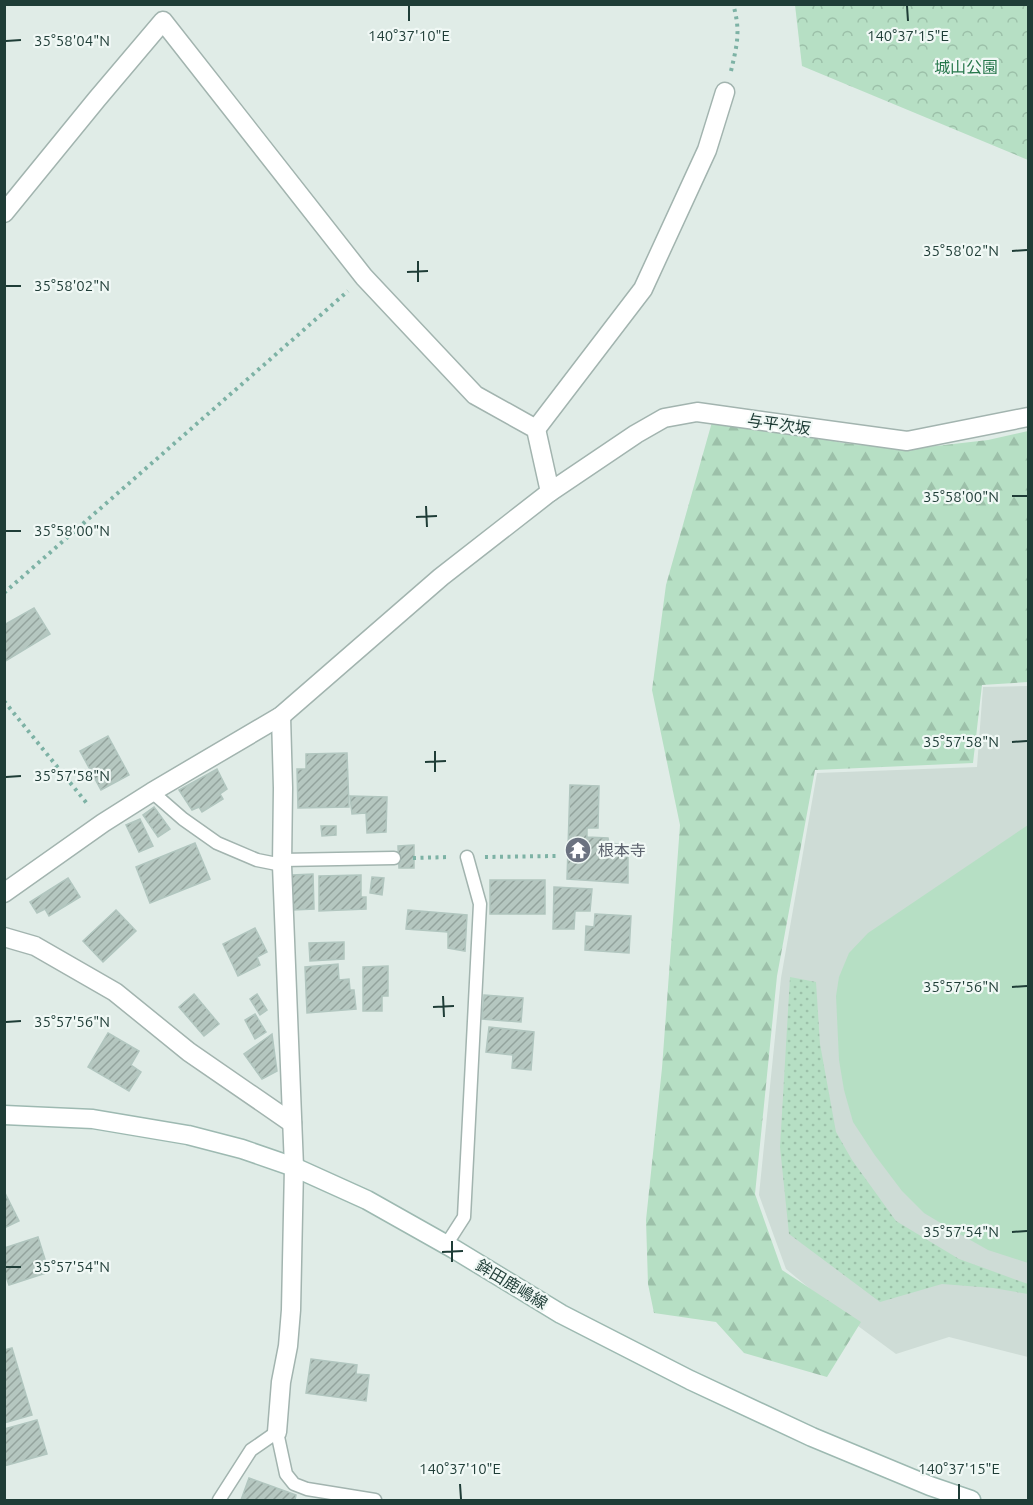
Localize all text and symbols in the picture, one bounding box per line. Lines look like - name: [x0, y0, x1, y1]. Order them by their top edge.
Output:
- text: 140°37'10"E: [368, 27, 450, 44]
- text: 140°37'15"E: [867, 27, 949, 44]
- text: 35°58'04"N: [34, 32, 110, 49]
- park label: 城山公園: [934, 58, 998, 76]
- text: 35°58'02"N: [923, 242, 999, 259]
- text: 35°58'02"N: [34, 277, 110, 294]
- street label: 与平次坂: [746, 411, 812, 437]
- text: 35°58'00"N: [923, 488, 999, 505]
- text: 35°58'00"N: [34, 522, 110, 539]
- text: 35°57'58"N: [923, 733, 999, 750]
- text: 35°57'58"N: [34, 767, 110, 784]
- temple icon: 根本寺: [563, 835, 593, 865]
- place label: 根本寺: [598, 841, 646, 859]
- text: 35°57'56"N: [923, 978, 999, 995]
- text: 35°57'56"N: [34, 1013, 110, 1030]
- text: 35°57'54"N: [923, 1223, 999, 1240]
- street label: 鉾田鹿嶋線: [473, 1256, 551, 1312]
- text: 35°57'54"N: [34, 1258, 110, 1275]
- text: 140°37'10"E: [419, 1460, 501, 1477]
- text: 140°37'15"E: [918, 1460, 1000, 1477]

